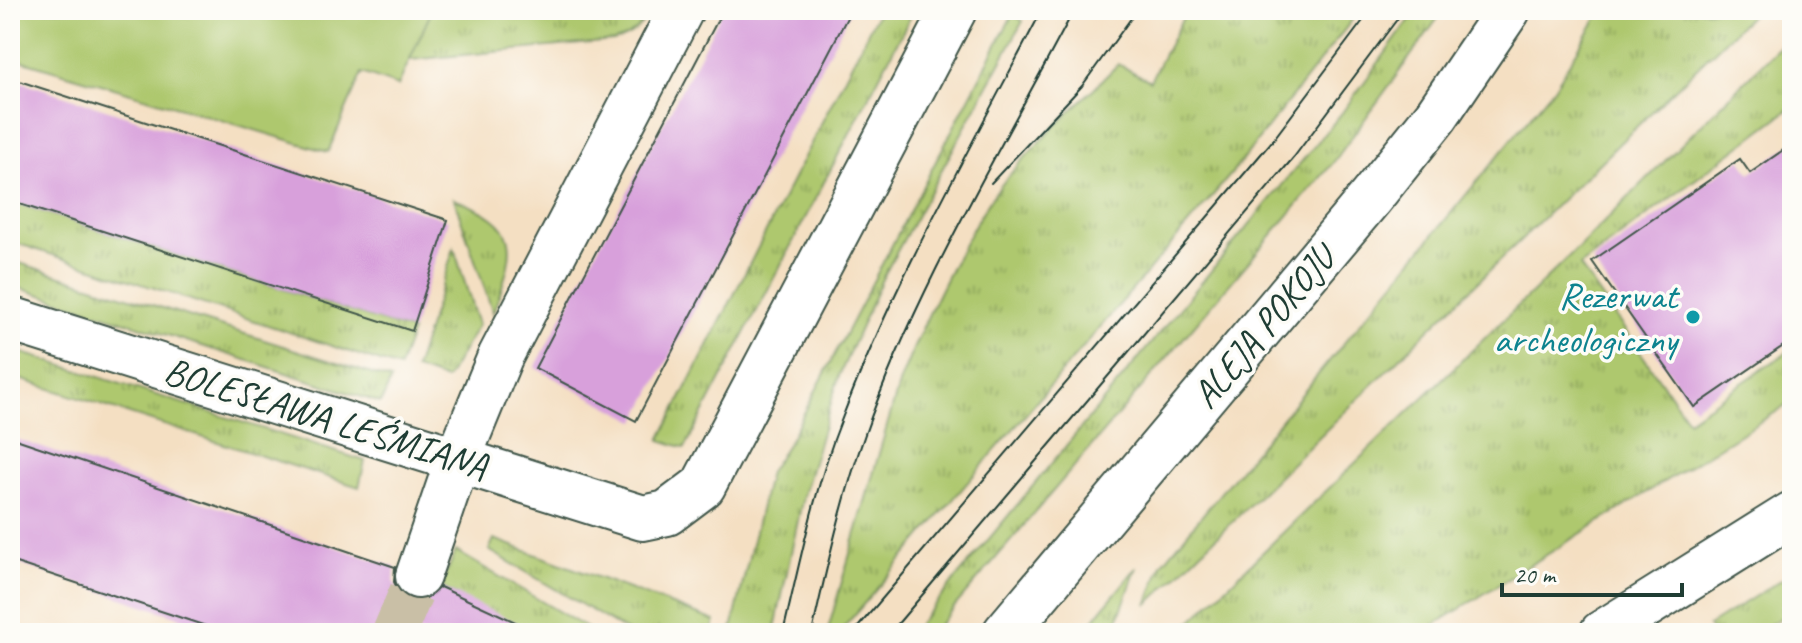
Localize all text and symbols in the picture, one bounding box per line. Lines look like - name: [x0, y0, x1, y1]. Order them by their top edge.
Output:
- street label: ALEJA POKOJU: [1182, 232, 1348, 418]
- place label: Rezerwat archeologiczny: [1494, 272, 1680, 363]
- marker: Rezerwat archeologiczny: [1684, 308, 1702, 326]
- street label: BOLESŁAWA LEŚMIANA: [159, 346, 494, 490]
- scale bar: [1502, 547, 1682, 597]
- text: 20 m: [1514, 560, 1557, 590]

